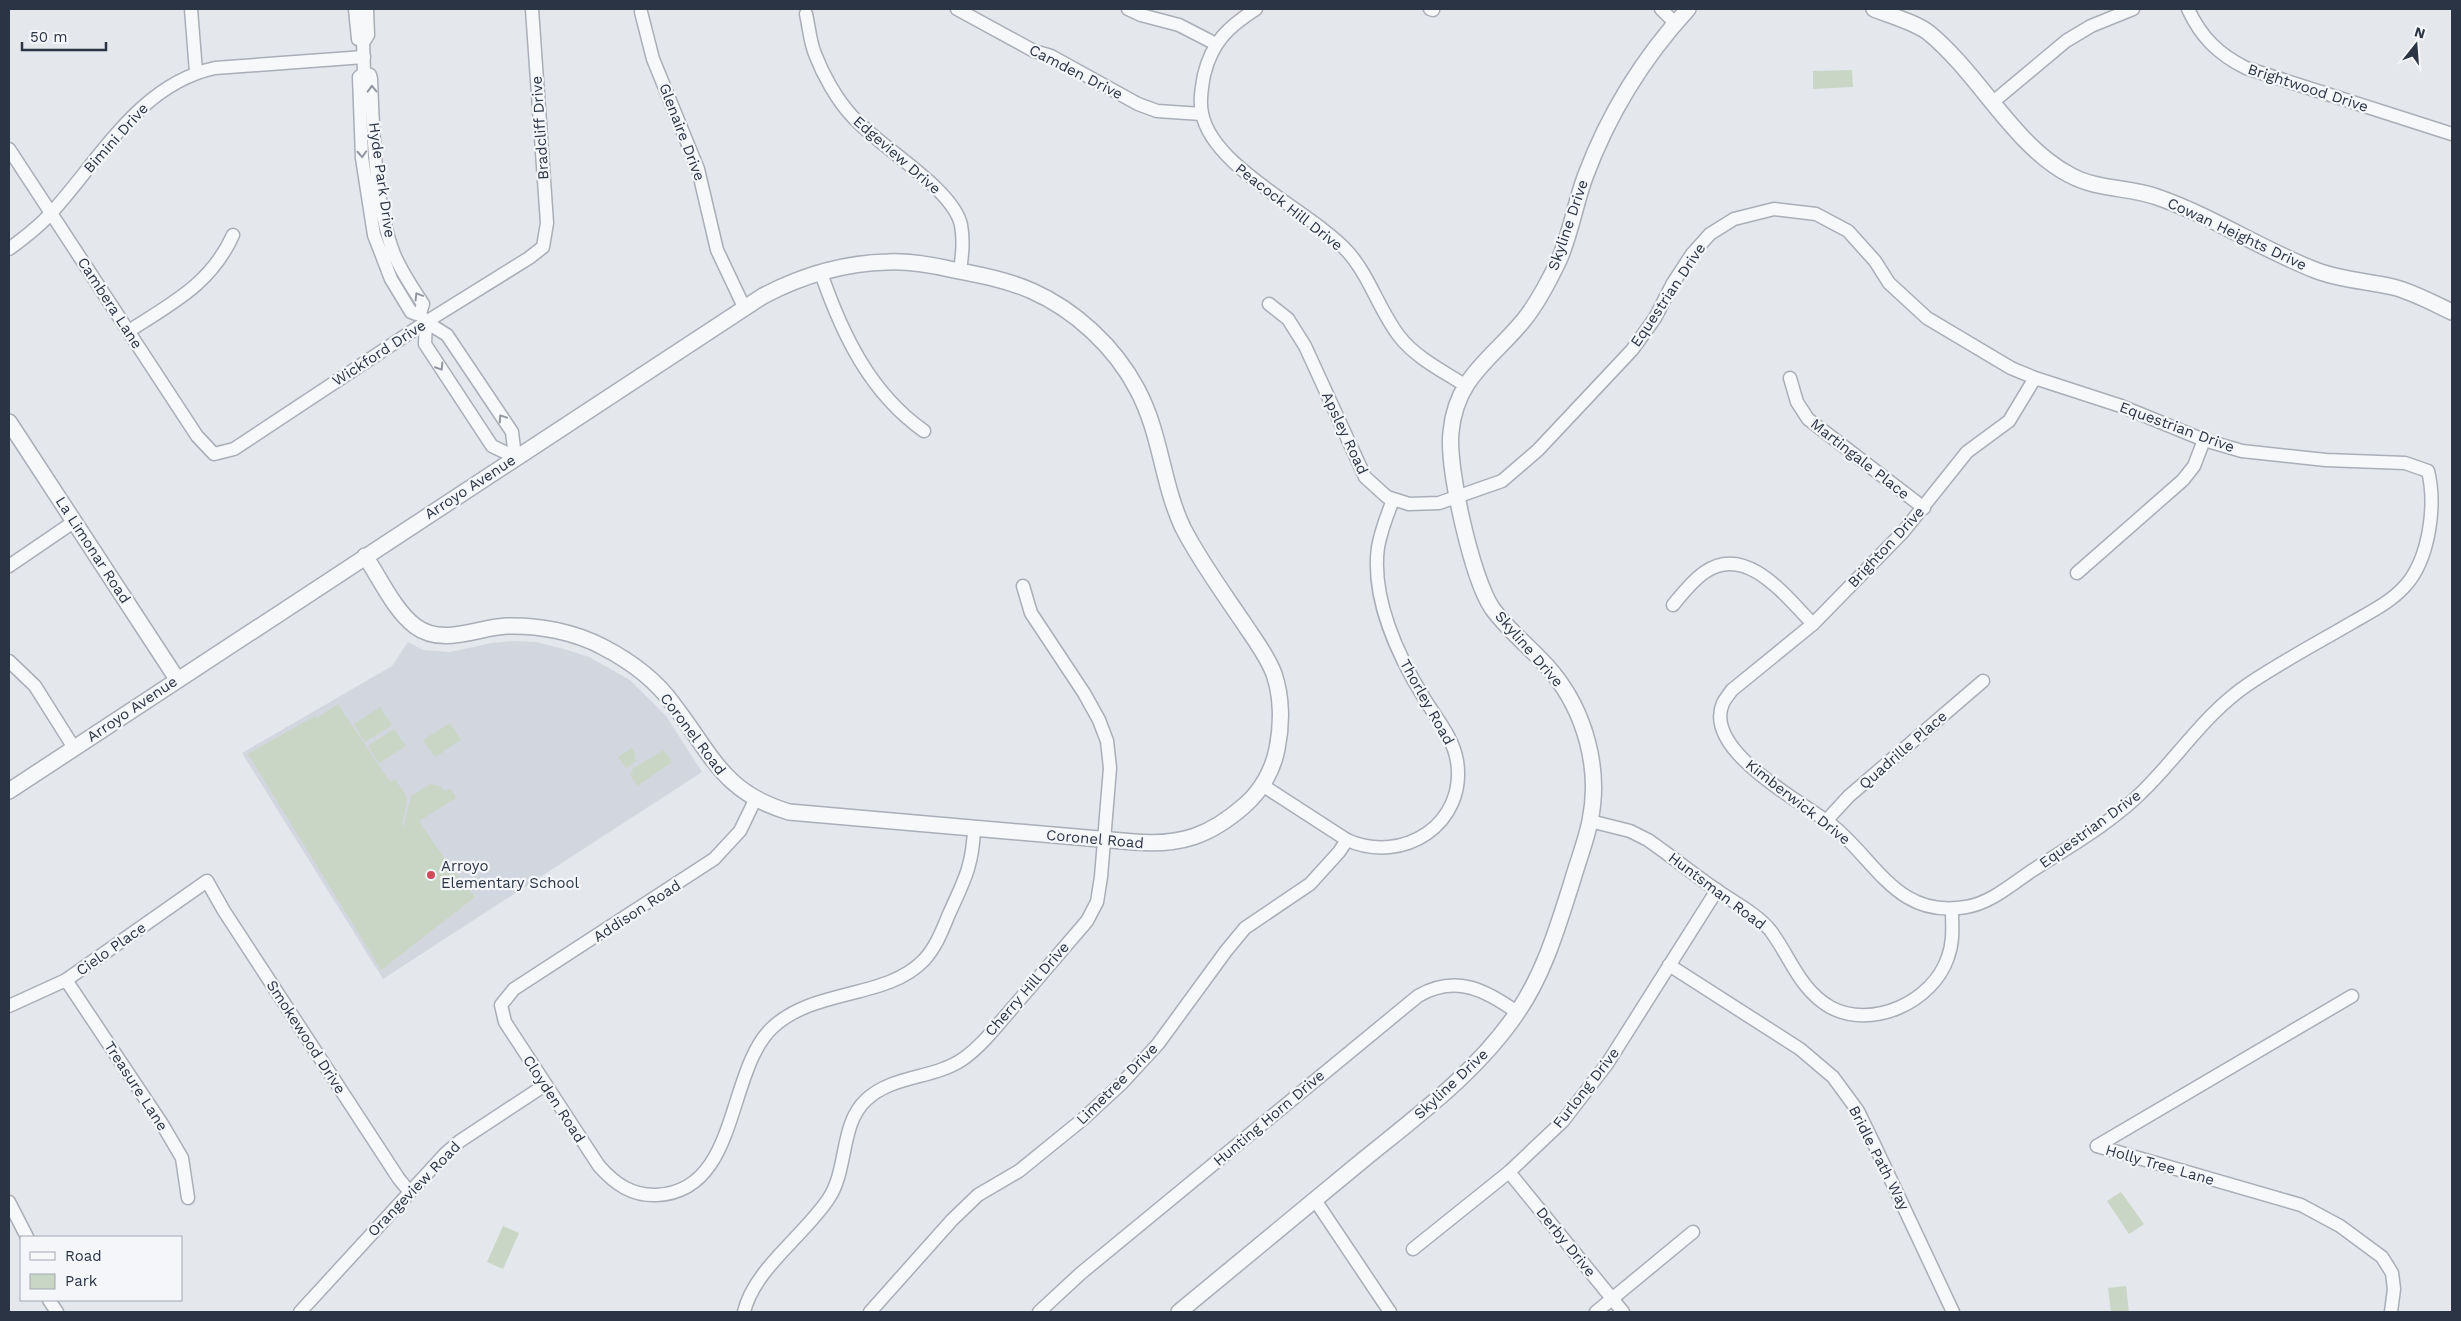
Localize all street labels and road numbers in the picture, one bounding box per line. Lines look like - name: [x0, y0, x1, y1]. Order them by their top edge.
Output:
- street label: Camden Drive: [1026, 41, 1126, 103]
- street label: Brightwood Drive: [2246, 60, 2370, 116]
- street label: Bradcliff Drive: [527, 75, 553, 181]
- street label: Glenaire Drive: [655, 81, 709, 183]
- street label: Bimini Drive: [80, 99, 152, 177]
- street label: Edgeview Drive: [850, 112, 944, 198]
- street label: Hyde Park Drive: [365, 121, 399, 239]
- street label: Peacock Hill Drive: [1232, 159, 1346, 255]
- street label: Skyline Drive: [1544, 177, 1592, 273]
- street label: Cowan Heights Drive: [2164, 194, 2310, 274]
- street label: Equestrian Drive: [1627, 240, 1709, 350]
- street label: Cambera Lane: [74, 254, 146, 352]
- street label: Wickford Drive: [329, 316, 429, 390]
- street label: Apsley Road: [1318, 389, 1372, 477]
- street label: Equestrian Drive: [2117, 398, 2237, 456]
- street label: Martingale Place: [1807, 415, 1913, 503]
- street label: Arroyo Avenue: [421, 451, 519, 523]
- street label: La Limonar Road: [52, 493, 134, 607]
- street label: Brighton Drive: [1844, 503, 1928, 591]
- street label: Skyline Drive: [1491, 607, 1567, 691]
- street label: Thorley Road: [1396, 656, 1458, 748]
- street label: Arroyo Avenue: [83, 672, 181, 746]
- street label: Coronel Road: [656, 689, 730, 779]
- street label: Quadrille Place: [1855, 707, 1951, 793]
- street label: Kimberwick Drive: [1742, 756, 1854, 848]
- street label: Equestrian Drive: [2036, 786, 2144, 872]
- street label: Coronel Road: [1045, 826, 1145, 852]
- street label: Huntsman Road: [1665, 849, 1769, 933]
- street label: Addison Road: [590, 876, 684, 946]
- street label: Cielo Place: [73, 918, 149, 980]
- street label: Cherry Hill Drive: [981, 938, 1073, 1040]
- street label: Smokewood Drive: [263, 977, 349, 1097]
- street label: Treasure Lane: [100, 1038, 172, 1134]
- street label: Limetree Drive: [1073, 1040, 1161, 1128]
- street label: Furlong Drive: [1549, 1044, 1623, 1132]
- street label: Skyline Drive: [1410, 1045, 1492, 1123]
- street label: Cloyden Road: [519, 1052, 589, 1146]
- street label: Hunting Horn Drive: [1210, 1066, 1328, 1170]
- street label: Bridle Path Way: [1845, 1103, 1913, 1214]
- street label: Orangeview Road: [364, 1138, 464, 1240]
- street label: Holly Tree Lane: [2103, 1141, 2217, 1189]
- street label: Derby Drive: [1532, 1203, 1600, 1281]

